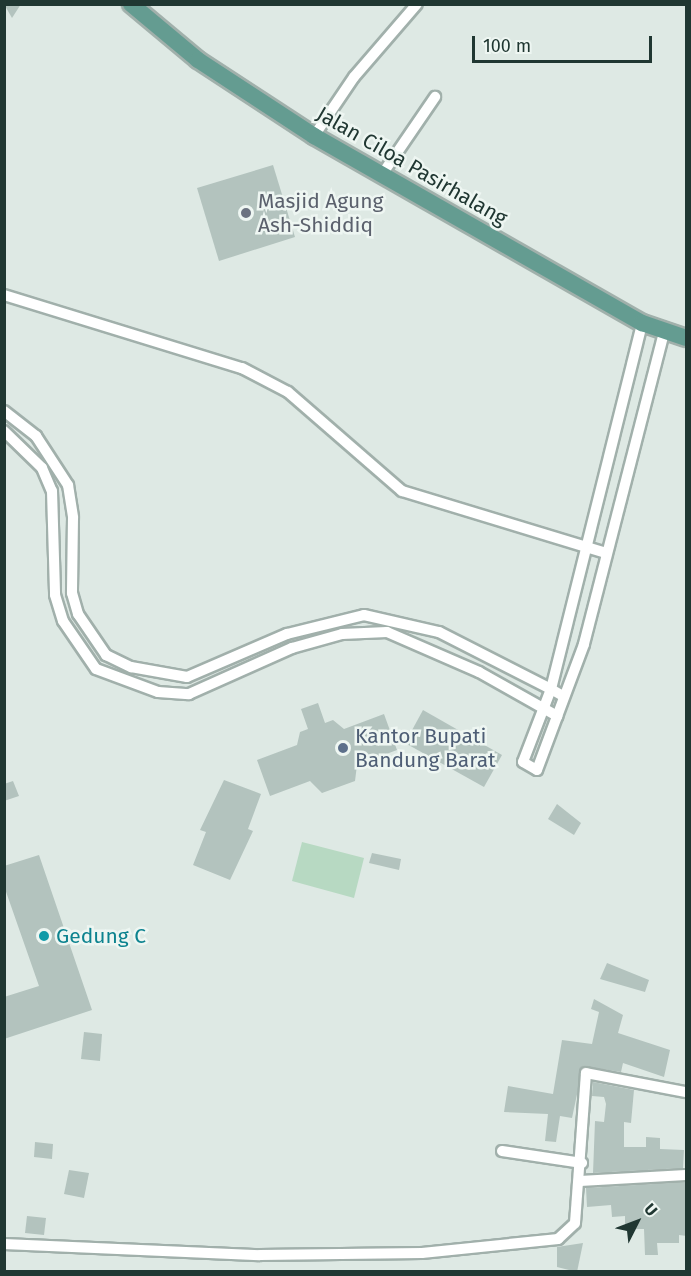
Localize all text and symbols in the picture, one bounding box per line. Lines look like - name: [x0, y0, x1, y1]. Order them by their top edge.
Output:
- scale bar: [475, 24, 655, 62]
- text: 100 m: [483, 35, 531, 57]
- street label: Jalan Ciloa Pasirhalang: [312, 101, 512, 231]
- place label: Masjid Agung Ash-Shiddiq: [258, 188, 383, 238]
- marker: Masjid Agung Ash-Shiddiq: [239, 206, 253, 220]
- place label: Kantor Bupati Bandung Barat: [355, 723, 496, 773]
- marker: Kantor Bupati Bandung Barat: [336, 741, 350, 755]
- place label: Gedung C: [56, 923, 146, 949]
- marker: Gedung C: [37, 929, 51, 943]
- north arrow: [607, 1192, 667, 1252]
- text: U: [640, 1199, 661, 1220]

